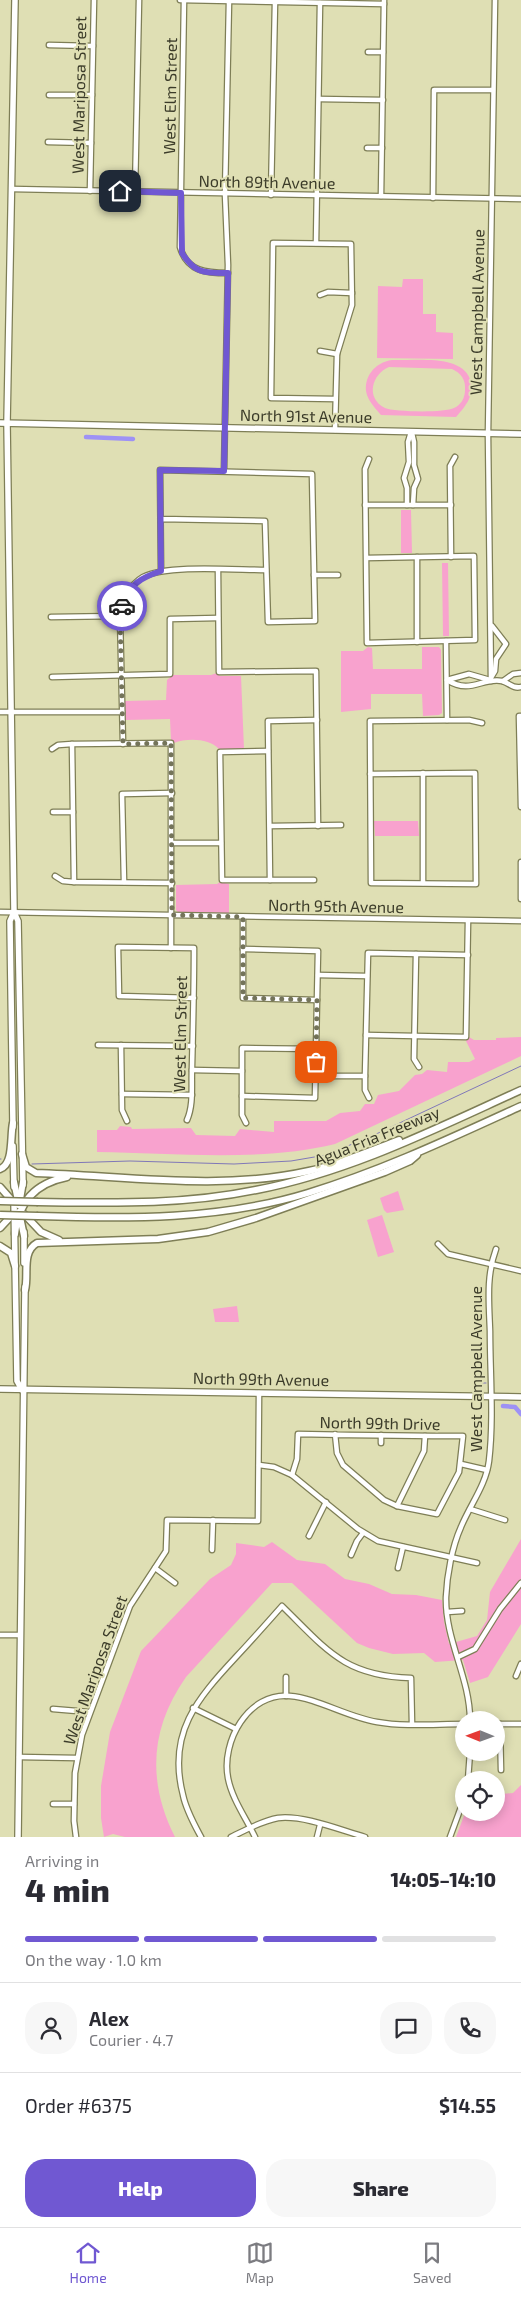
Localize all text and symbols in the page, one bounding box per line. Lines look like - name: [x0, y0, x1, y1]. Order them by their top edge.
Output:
- street label: West Mariposa Street: [68, 16, 89, 174]
- street label: West Elm Street: [159, 37, 180, 155]
- pin: [99, 170, 141, 212]
- street label: North 89th Avenue: [198, 171, 336, 192]
- icon: home: [106, 177, 134, 205]
- street label: West Campbell Avenue: [466, 229, 487, 395]
- street label: North 91st Avenue: [240, 405, 372, 426]
- courier: [97, 581, 147, 631]
- icon: car: [108, 592, 136, 620]
- street label: North 95th Avenue: [268, 895, 404, 916]
- street label: West Elm Street: [169, 975, 190, 1093]
- pin: [295, 1041, 337, 1083]
- icon: bag: [302, 1048, 330, 1076]
- street label: Agua Fria Freeway: [311, 1102, 443, 1169]
- street label: West Campbell Avenue: [466, 1286, 485, 1452]
- street label: North 99th Avenue: [193, 1368, 329, 1389]
- street label: North 99th Drive: [319, 1412, 441, 1433]
- street label: West Mariposa Street: [59, 1592, 130, 1747]
- north arrow: [455, 1711, 505, 1761]
- map controls: [455, 1711, 505, 1821]
- button: locate: [455, 1771, 505, 1821]
- text: Arriving in: [25, 1851, 99, 1870]
- text: 14:05–14:10: [391, 1868, 496, 1891]
- text: 4 min: [25, 1870, 110, 1908]
- text: On the way · 1.0 km: [25, 1950, 162, 1969]
- button: person: [25, 2002, 77, 2054]
- button: chat: [380, 2002, 432, 2054]
- button: phone: [444, 2002, 496, 2054]
- text: Alex: [89, 2007, 129, 2030]
- text: Courier · 4.7: [89, 2030, 173, 2049]
- text: Order #6375: [25, 2094, 132, 2117]
- text: $14.55: [439, 2094, 496, 2117]
- button: Help: [25, 2159, 256, 2217]
- button: Share: [266, 2159, 496, 2217]
- tab: Home: [70, 2239, 107, 2286]
- tab: Map: [246, 2239, 274, 2286]
- tab: Saved: [413, 2239, 451, 2286]

